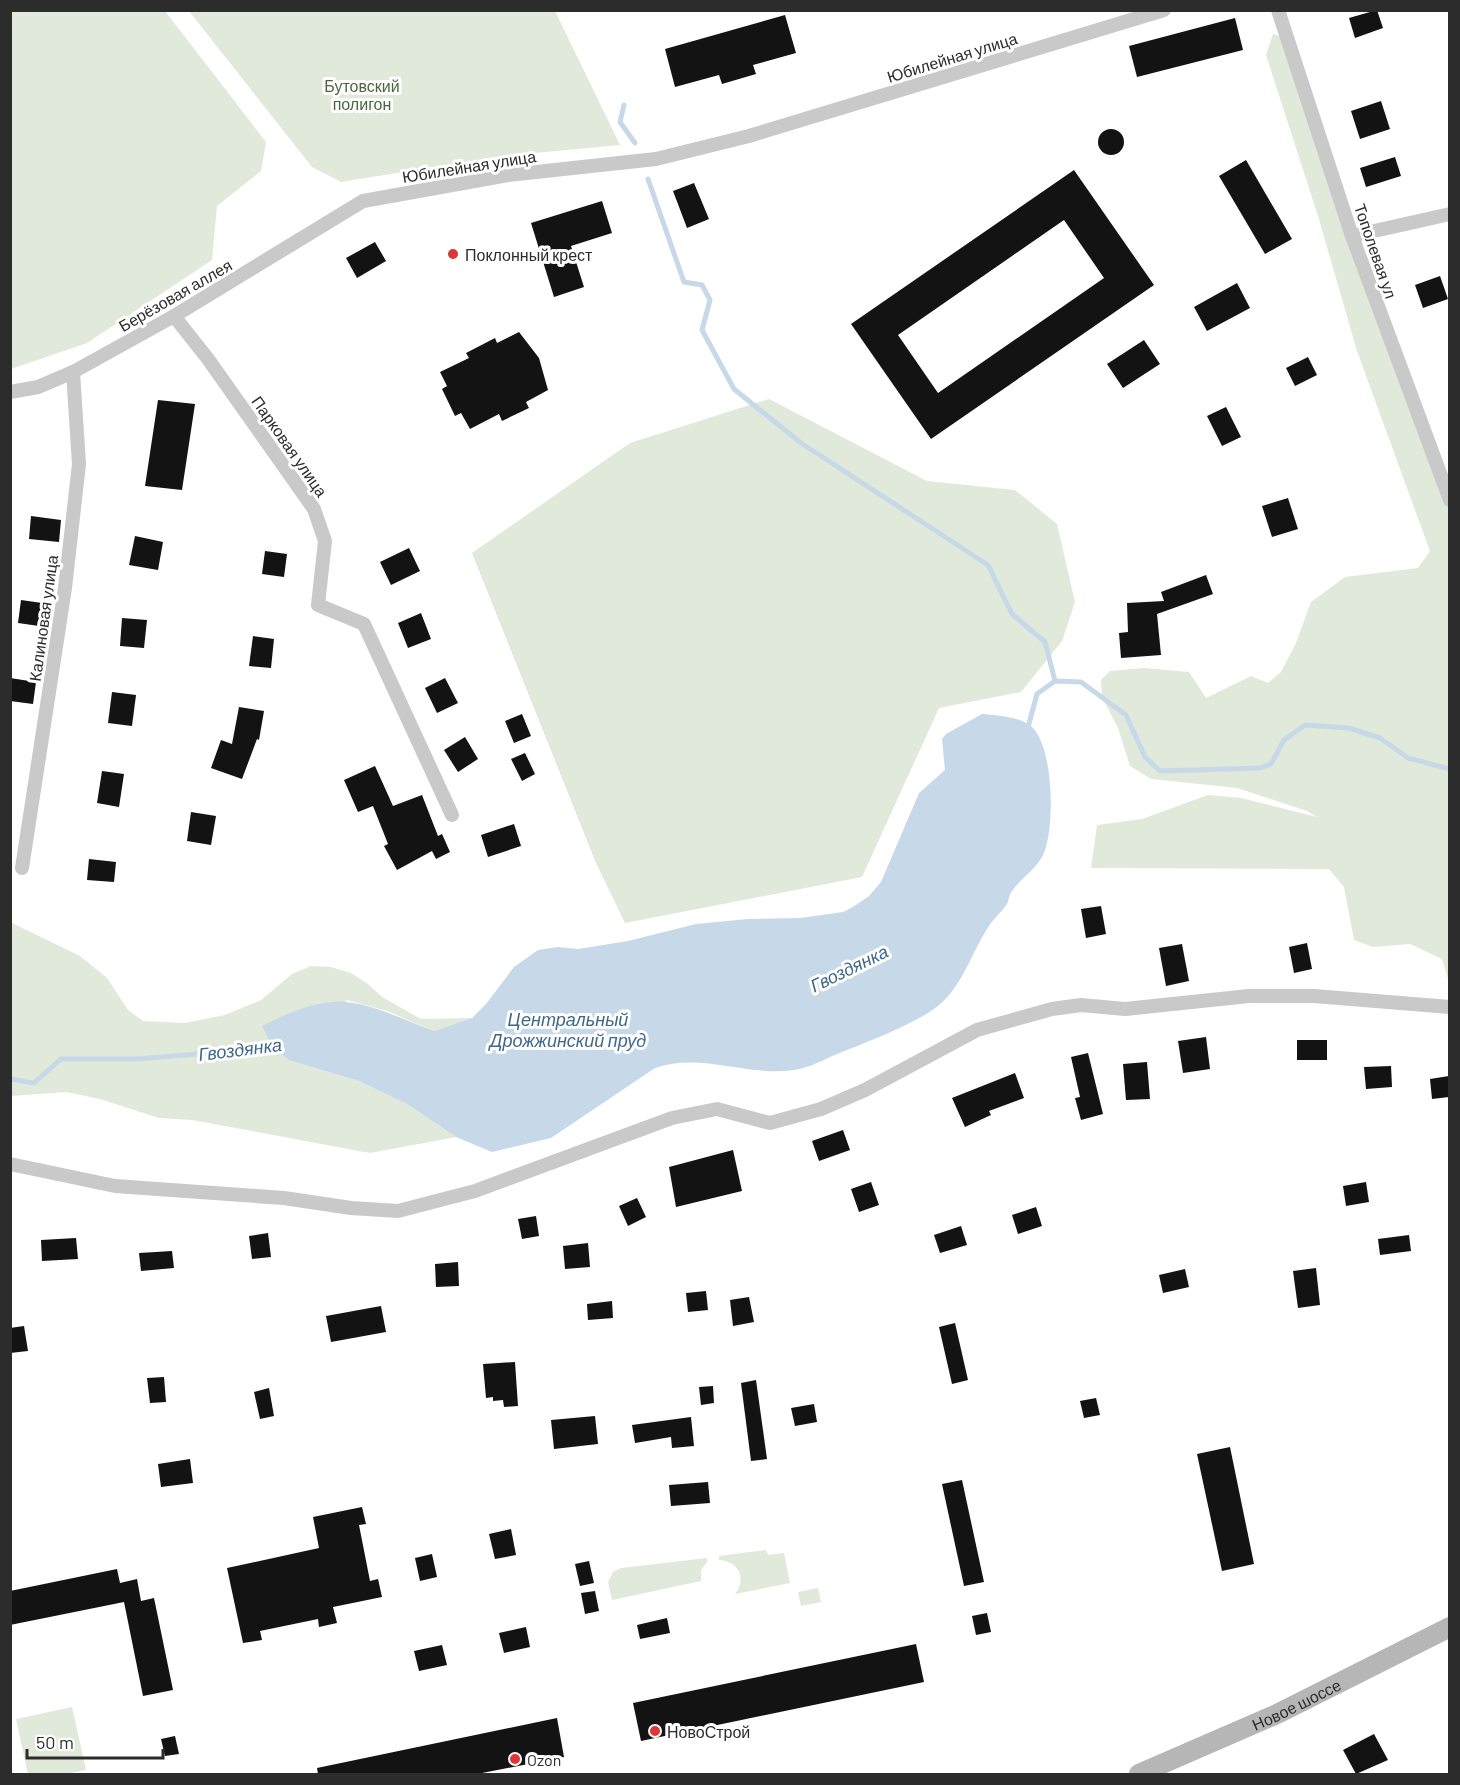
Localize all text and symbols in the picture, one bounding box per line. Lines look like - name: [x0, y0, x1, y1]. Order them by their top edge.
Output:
- street label: Юбилейная улица: [885, 28, 1019, 86]
- park label: Бутовский полигон: [324, 76, 400, 113]
- street label: Юбилейная улица: [401, 146, 537, 186]
- street label: Тополевая ул: [1351, 201, 1401, 301]
- place label: Поклонный крест: [465, 245, 593, 264]
- marker: Поклонный крест: [446, 247, 460, 261]
- street label: Берёзовая аллея: [115, 255, 235, 335]
- street label: Парковая улица: [248, 392, 332, 500]
- street label: Калиновая улица: [25, 554, 61, 682]
- water label: Гвоздянка: [806, 940, 892, 996]
- water label: Центральный Дрожжинский пруд: [488, 1008, 646, 1051]
- water label: Гвоздянка: [197, 1033, 283, 1065]
- street label: Новое шоссе: [1249, 1674, 1344, 1733]
- scale bar: [27, 1722, 164, 1760]
- place label: НовоСтрой: [667, 1722, 750, 1741]
- marker: НовоСтрой: [648, 1724, 662, 1738]
- text: 50 m: [36, 1731, 74, 1753]
- place label: Ozon: [527, 1750, 561, 1769]
- marker: Ozon: [508, 1752, 522, 1766]

